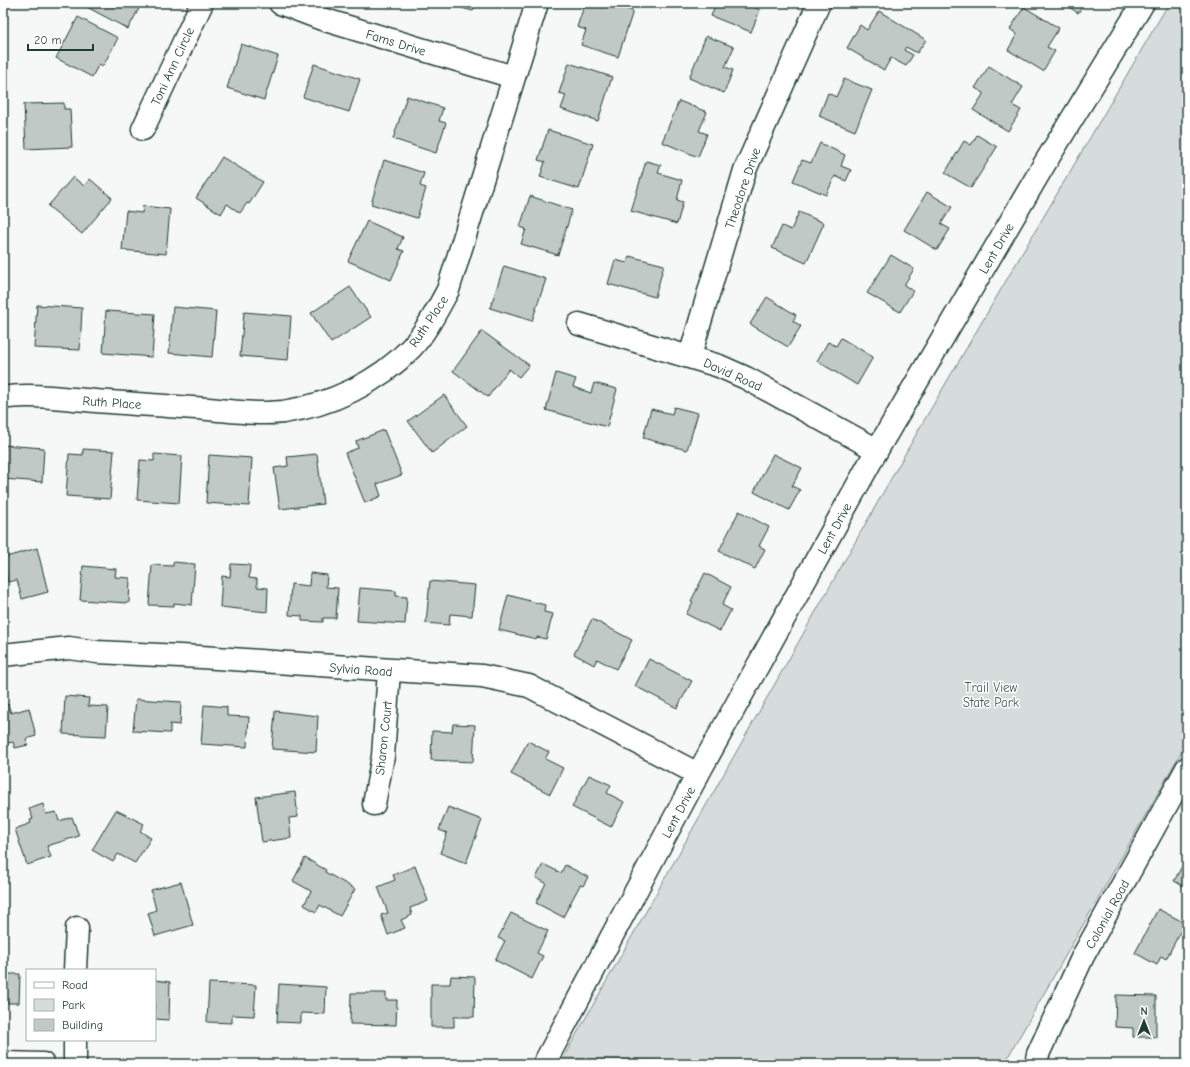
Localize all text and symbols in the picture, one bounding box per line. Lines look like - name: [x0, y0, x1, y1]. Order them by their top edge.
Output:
- street label: Toni Ann Circle: [148, 24, 197, 108]
- scale bar: [28, 26, 93, 52]
- street label: Fams Drive: [364, 26, 428, 59]
- text: 20 m: [34, 33, 62, 47]
- street label: Theodore Drive: [722, 145, 764, 231]
- street label: Lent Drive: [976, 220, 1017, 276]
- street label: Ruth Place: [406, 292, 451, 350]
- street label: David Road: [701, 355, 764, 394]
- street label: Ruth Place: [82, 393, 142, 412]
- street label: Lent Drive: [814, 500, 855, 556]
- street label: Sylvia Road: [329, 660, 393, 679]
- park label: Trail View State Park: [963, 680, 1020, 710]
- street label: Sharon Court: [372, 699, 395, 776]
- street label: Lent Drive: [659, 784, 698, 840]
- street label: Colonial Road: [1082, 877, 1133, 951]
- legend: [26, 969, 156, 1041]
- text: Road: [62, 978, 88, 992]
- text: Park: [62, 998, 85, 1012]
- north arrow: [1124, 1001, 1164, 1041]
- text: N: [1140, 1005, 1148, 1018]
- text: Building: [62, 1018, 103, 1032]

